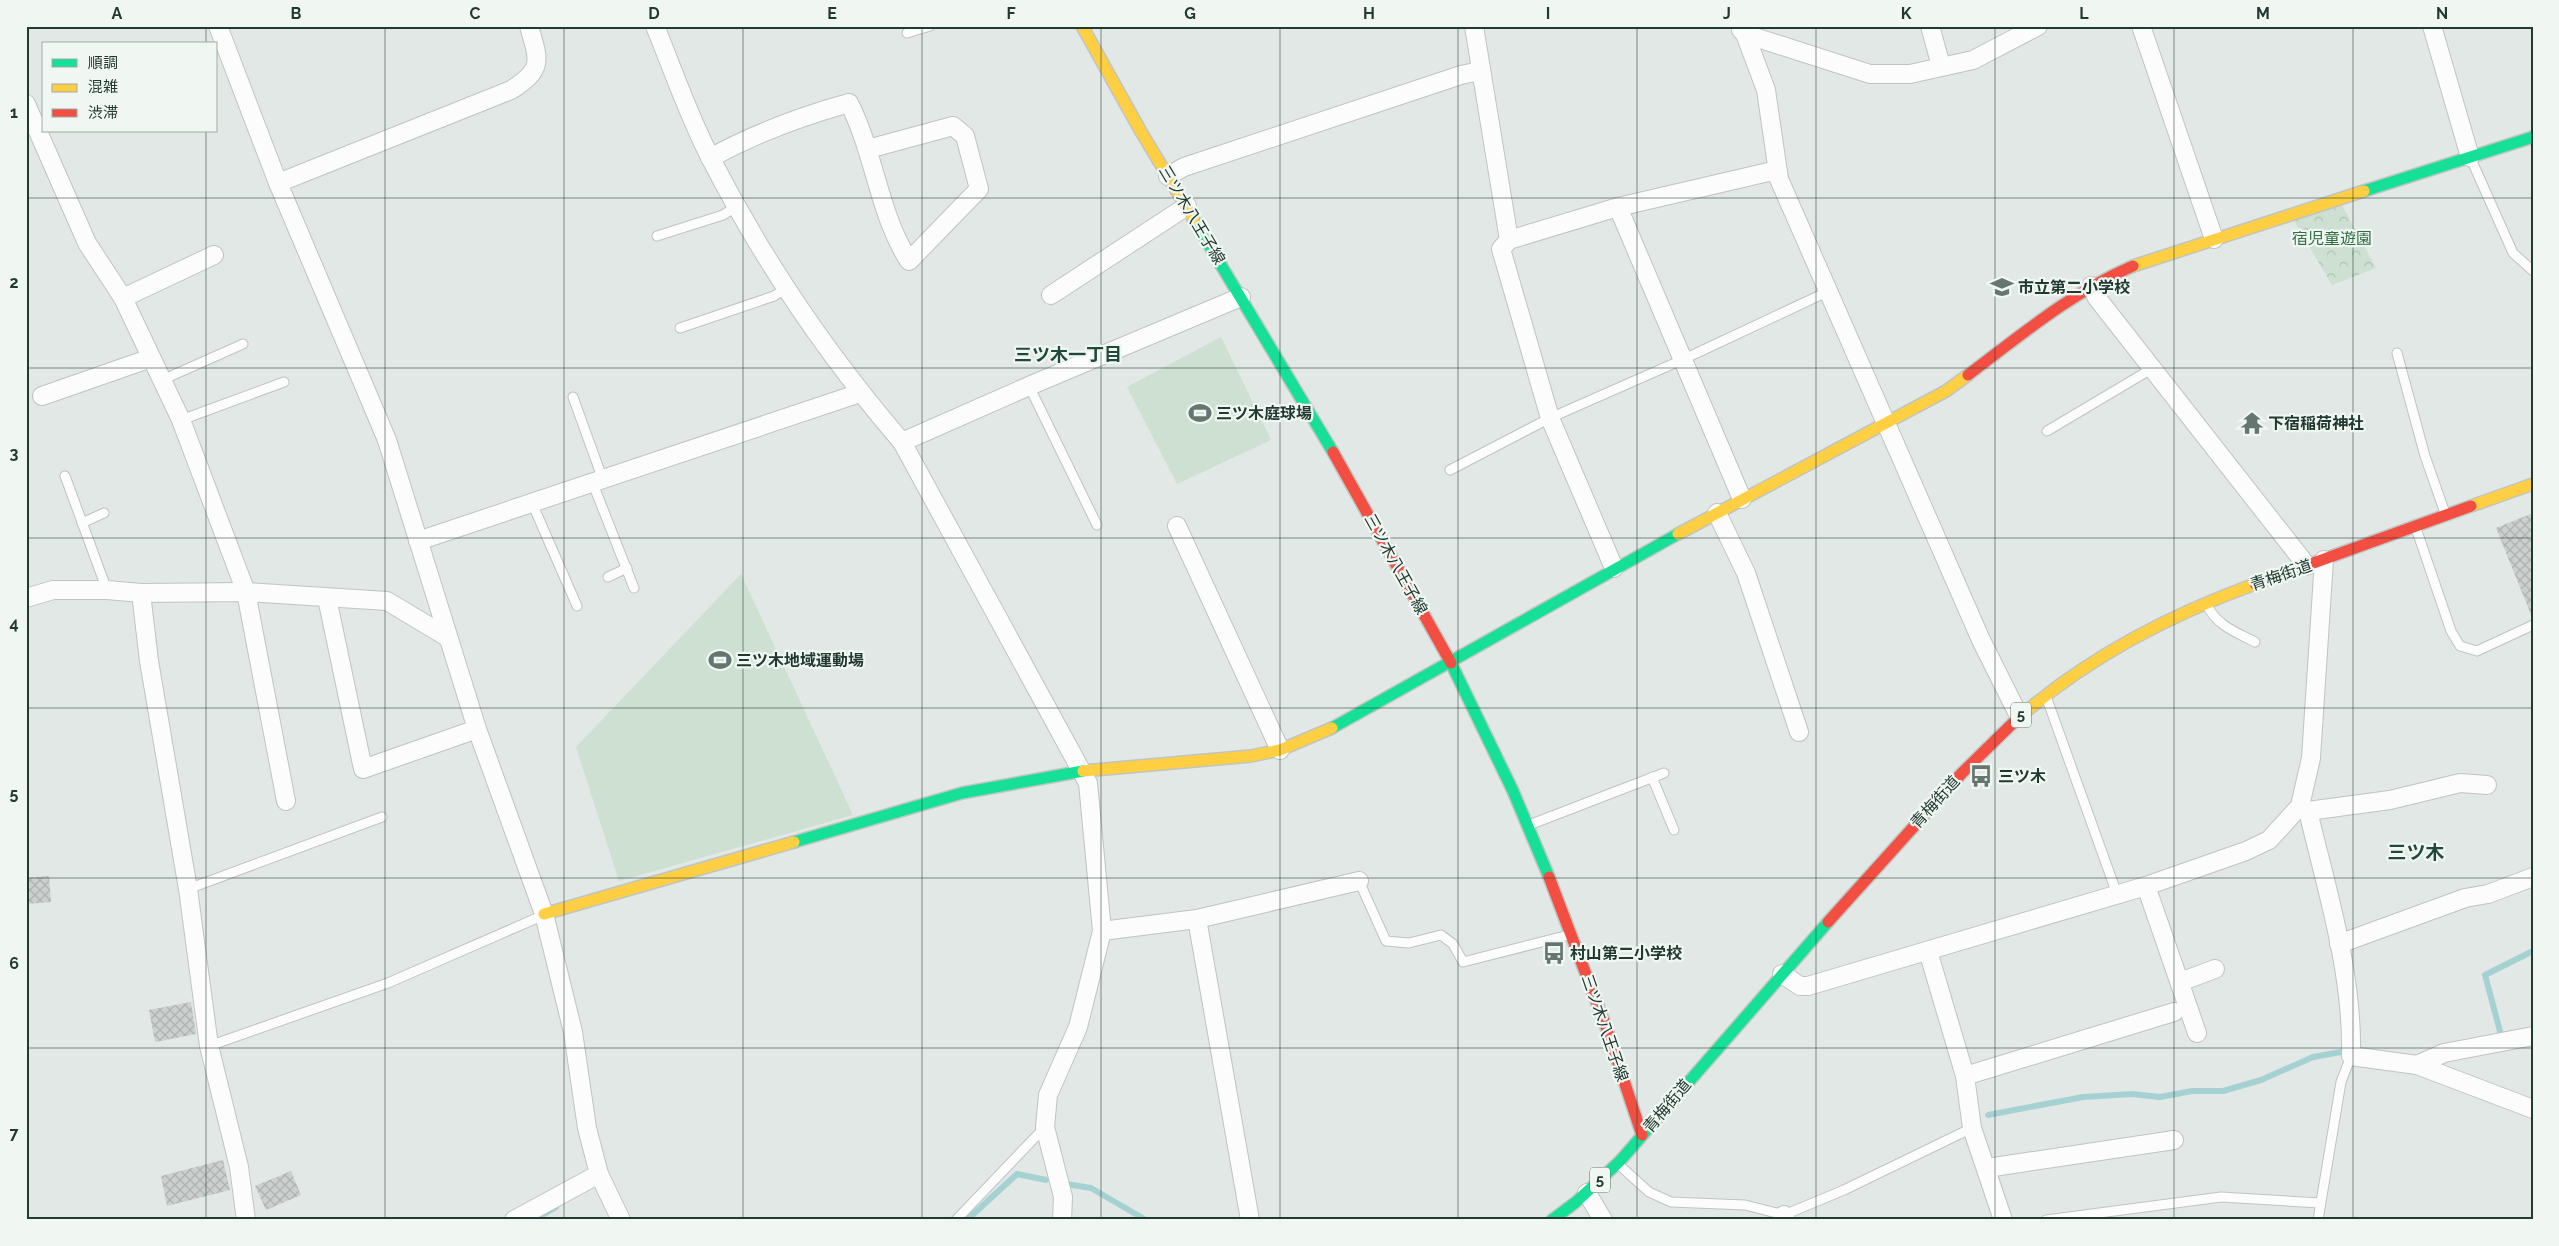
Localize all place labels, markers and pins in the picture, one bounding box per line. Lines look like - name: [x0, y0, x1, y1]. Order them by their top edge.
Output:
- school or university icon: 市立第二小学校: [1989, 274, 2015, 300]
- place label: 市立第二小学校: [2018, 278, 2130, 297]
- sports icon: 三ツ木庭球場: [1187, 400, 1213, 426]
- place label: 三ツ木庭球場: [1216, 404, 1312, 423]
- temple icon: 下宿稲荷神社: [2239, 410, 2265, 436]
- place label: 下宿稲荷神社: [2268, 414, 2364, 433]
- sports icon: 三ツ木地域運動場: [707, 647, 733, 673]
- place label: 三ツ木地域運動場: [736, 651, 864, 670]
- bus stop icon: 三ツ木: [1968, 763, 1994, 789]
- place label: 三ツ木: [1998, 767, 2046, 786]
- bus stop icon: 村山第二小学校: [1541, 940, 1567, 966]
- place label: 村山第二小学校: [1570, 944, 1682, 963]

